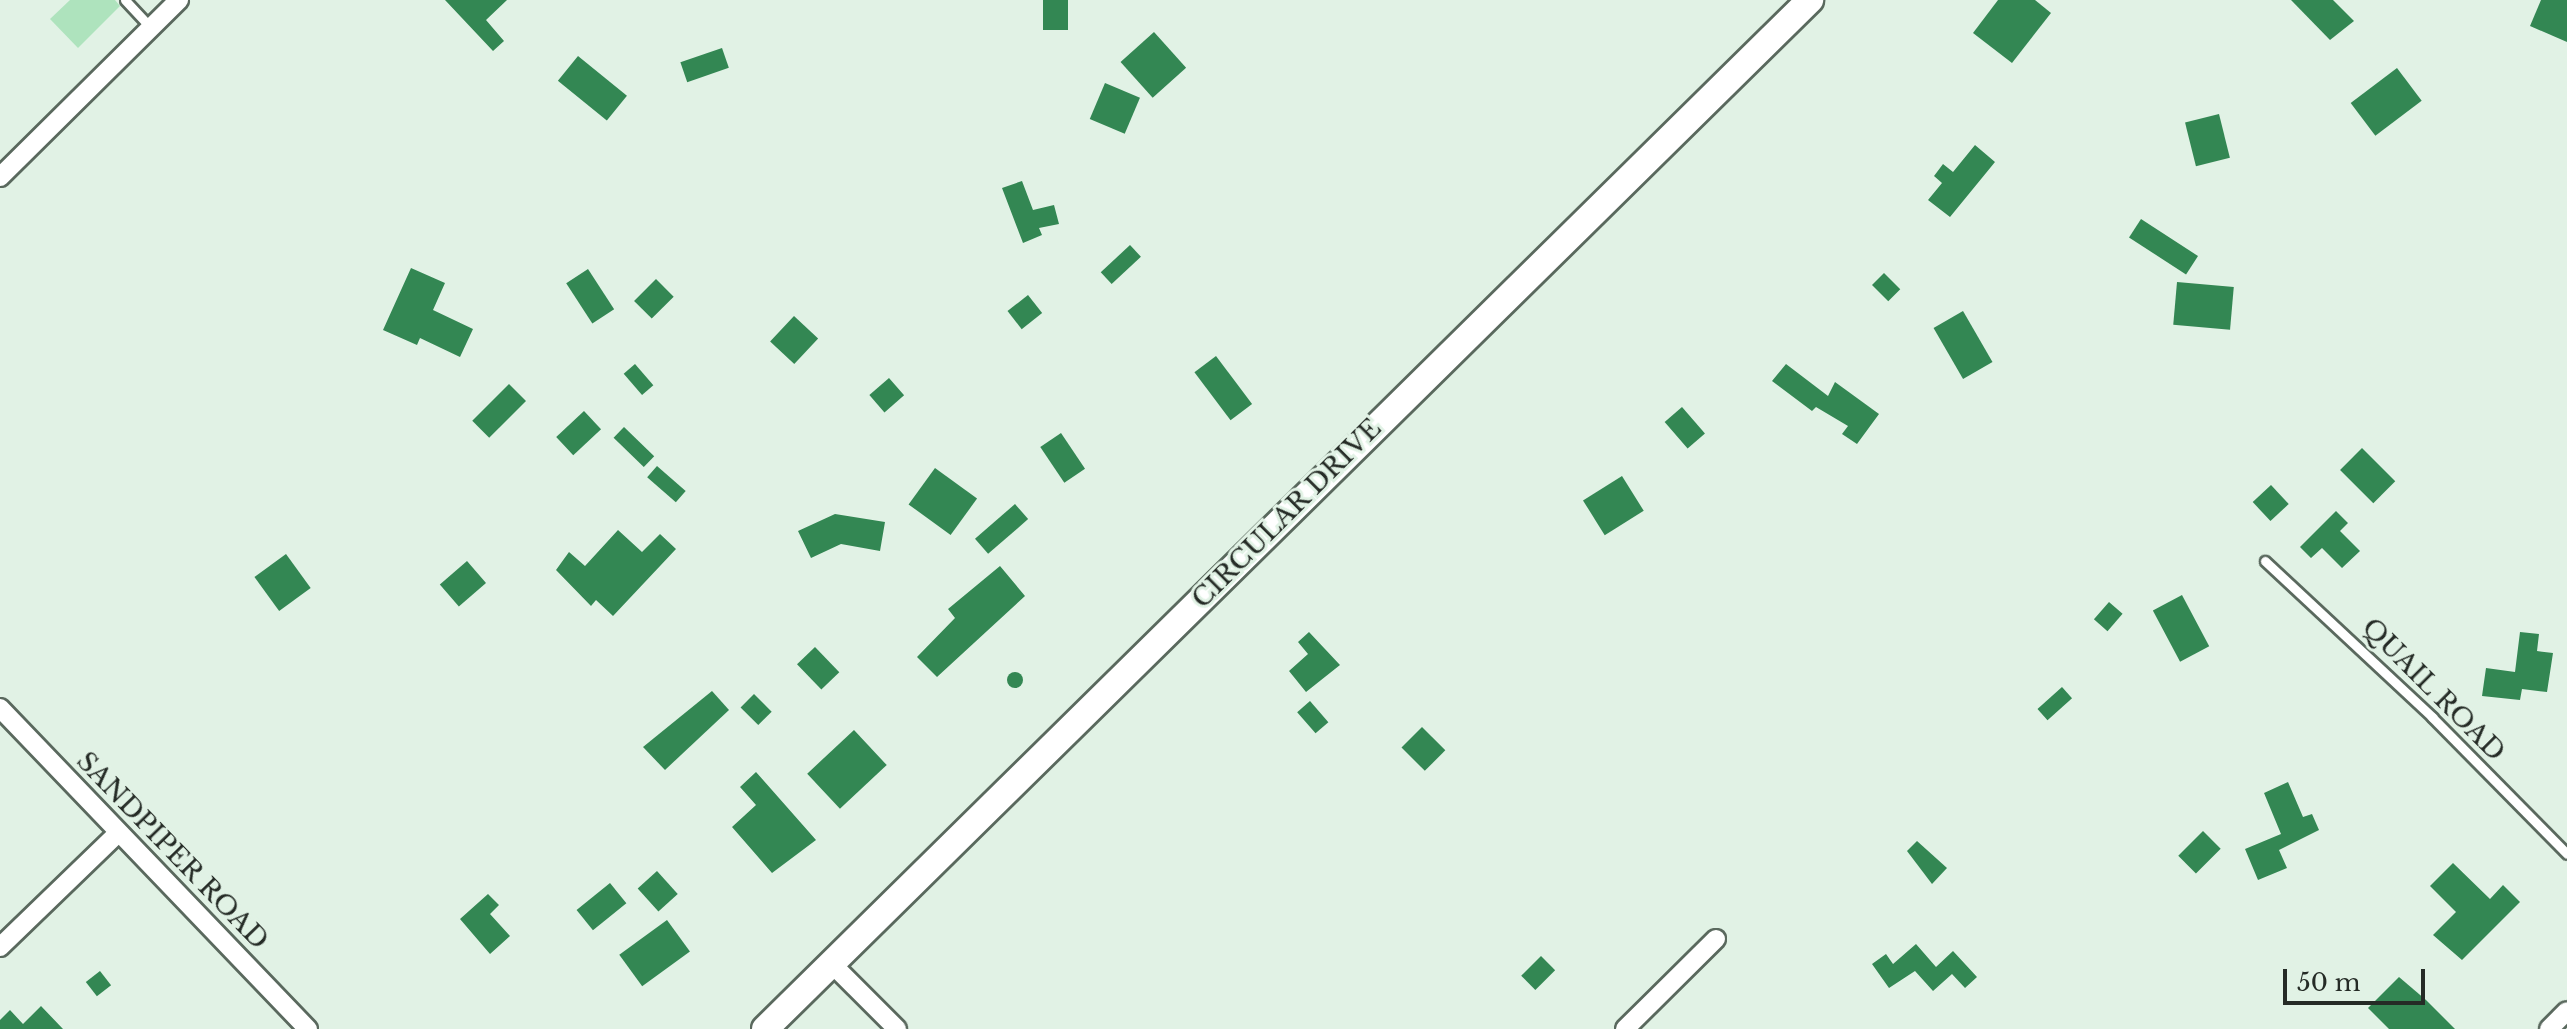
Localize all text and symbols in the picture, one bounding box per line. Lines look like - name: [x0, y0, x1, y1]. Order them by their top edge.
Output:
- street label: CIRCULAR DRIVE: [1186, 413, 1388, 615]
- street label: QUAIL ROAD: [2355, 612, 2511, 768]
- street label: SANDPIPER ROAD: [70, 746, 274, 956]
- scale bar: [2287, 953, 2429, 1003]
- text: 50 m: [2297, 968, 2360, 997]

